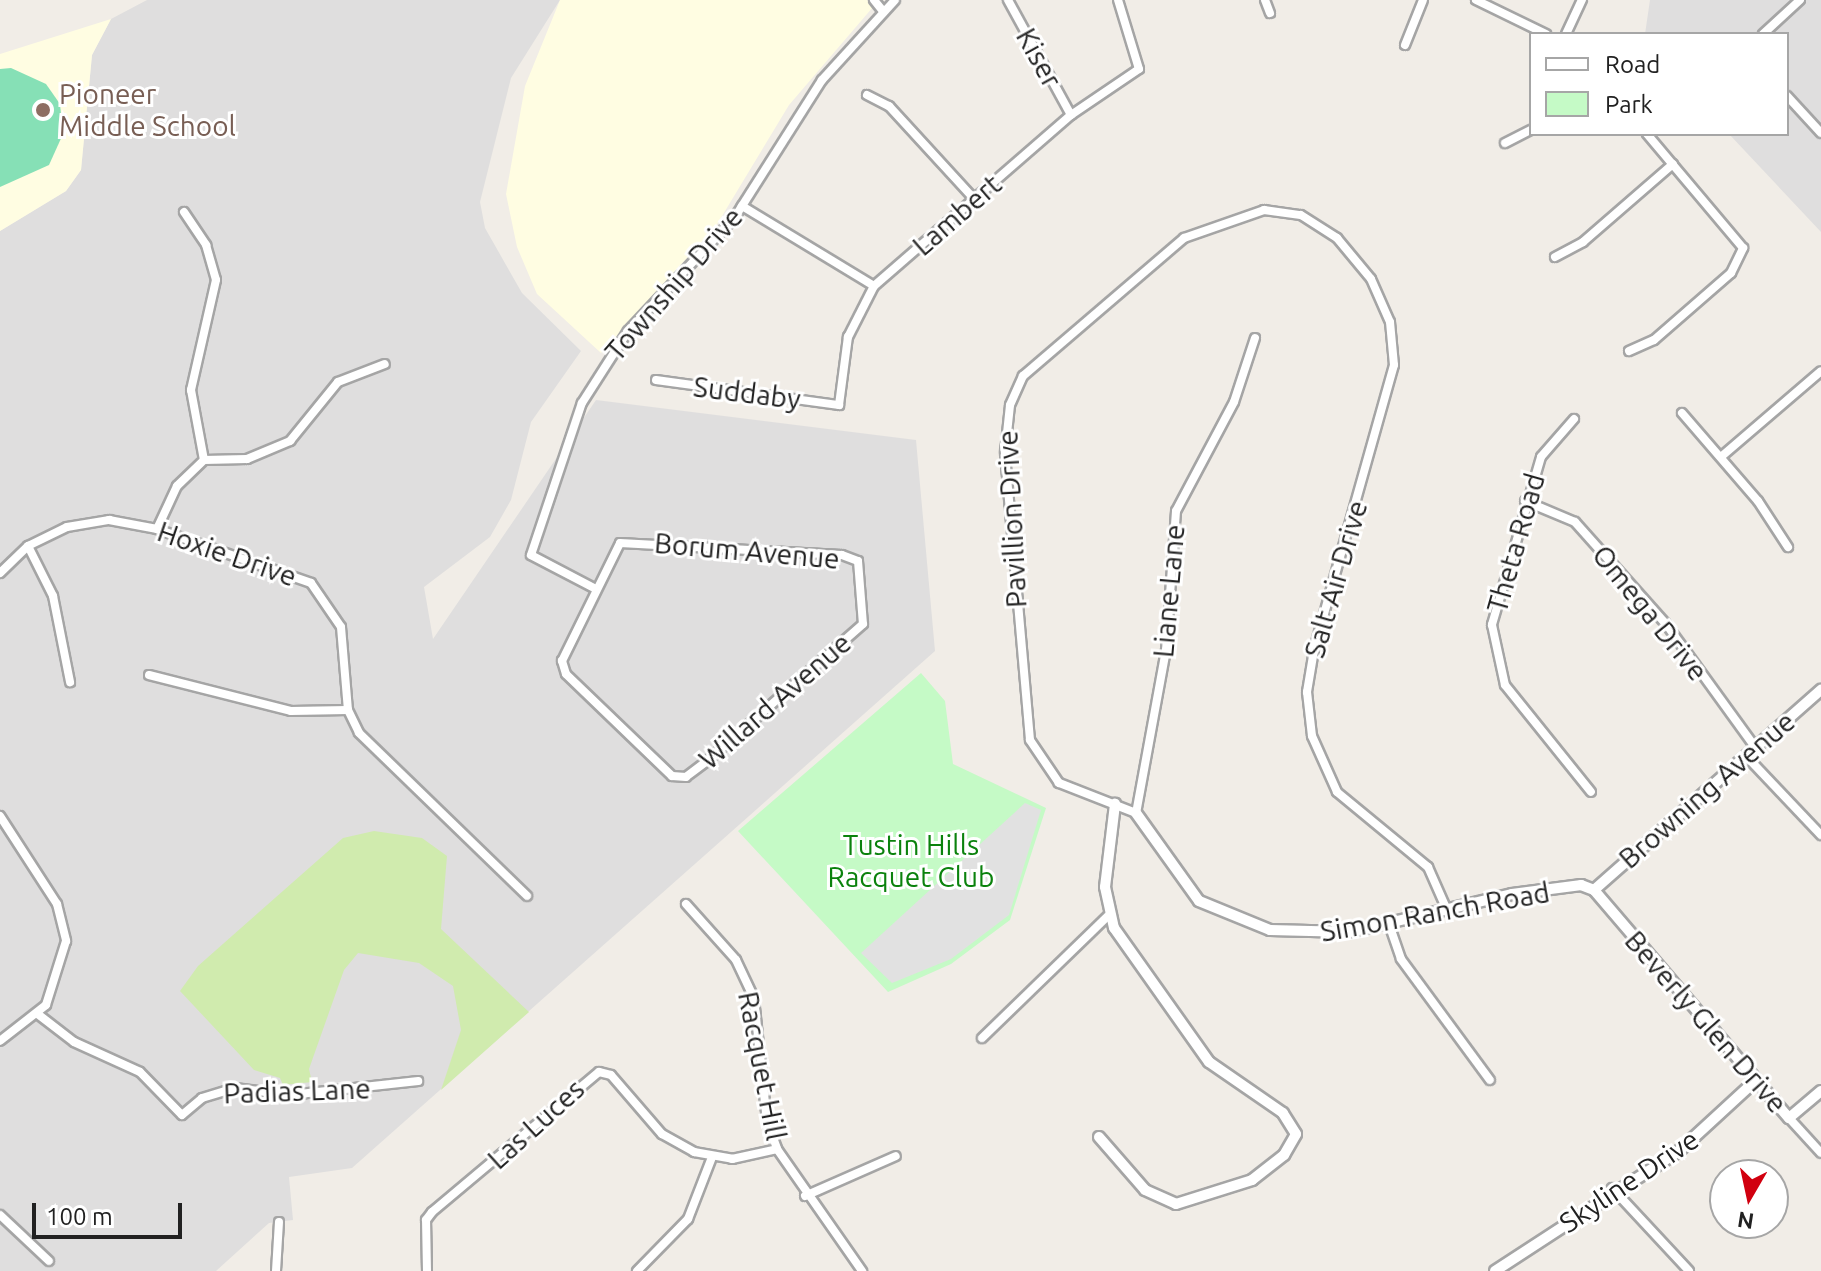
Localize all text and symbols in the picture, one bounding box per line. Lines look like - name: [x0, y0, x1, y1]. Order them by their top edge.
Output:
- street label: Kiser: [1009, 22, 1069, 94]
- legend: [1529, 32, 1789, 136]
- text: Road: [1605, 51, 1660, 78]
- place label: Pioneer Middle School: [59, 77, 236, 143]
- text: Park: [1605, 91, 1653, 118]
- marker: Pioneer Middle School: [34, 101, 52, 119]
- street label: Lambert: [906, 167, 1008, 263]
- street label: Township Drive: [598, 200, 750, 368]
- street label: Suddaby: [692, 370, 802, 416]
- street label: Pavillion Drive: [991, 429, 1033, 609]
- street label: Theta Road: [1480, 469, 1552, 617]
- street label: Salt Air Drive: [1298, 496, 1374, 662]
- street label: Hoxie Drive: [153, 515, 301, 593]
- street label: Liane Lane: [1146, 523, 1192, 659]
- street label: Borum Avenue: [653, 526, 841, 576]
- street label: Omega Drive: [1585, 539, 1715, 687]
- street label: Willard Avenue: [692, 626, 858, 776]
- street label: Browning Avenue: [1612, 704, 1802, 876]
- park label: Tustin Hills Racquet Club: [828, 828, 994, 894]
- street label: Simon Ranch Road: [1318, 875, 1552, 949]
- street label: Beverly Glen Drive: [1618, 924, 1794, 1120]
- street label: Racquet Hill: [731, 989, 793, 1143]
- street label: Padias Lane: [223, 1072, 371, 1110]
- street label: Las Luces: [481, 1072, 591, 1176]
- street label: Skyline Drive: [1553, 1122, 1705, 1240]
- north arrow: [1709, 1159, 1789, 1239]
- scale bar: [36, 1187, 186, 1237]
- text: 100 m: [46, 1203, 113, 1230]
- text: N: [1735, 1208, 1756, 1235]

